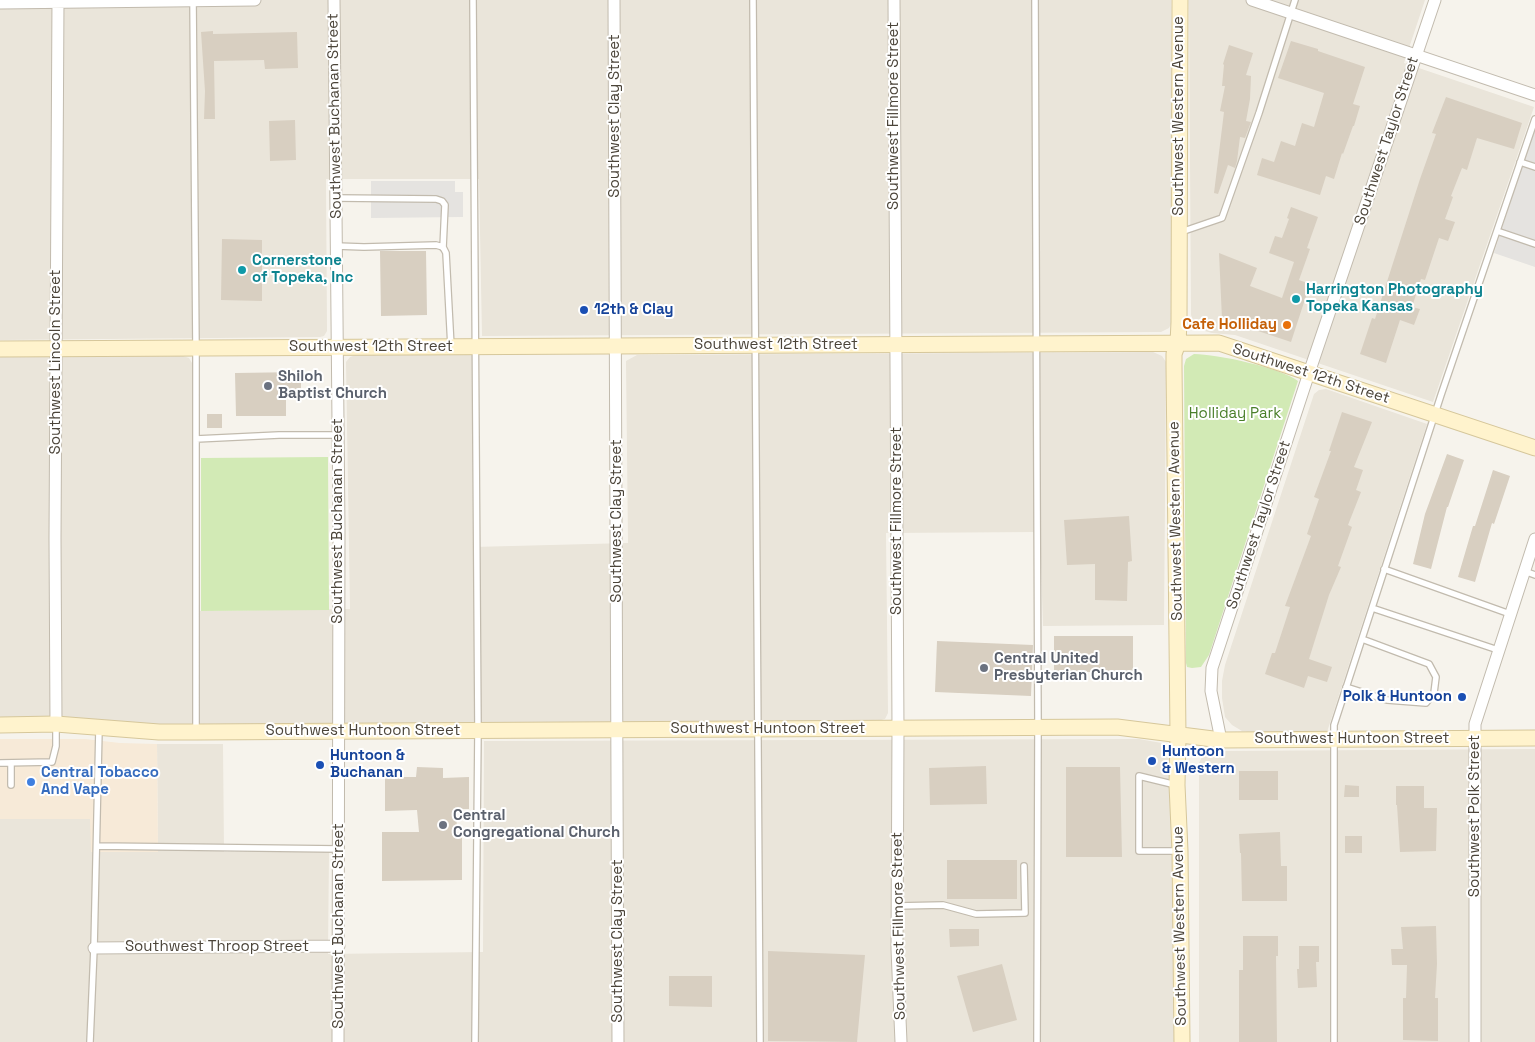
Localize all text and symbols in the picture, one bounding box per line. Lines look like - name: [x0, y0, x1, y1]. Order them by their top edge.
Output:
- street label: Southwest Buchanan Street: [324, 13, 346, 219]
- street label: Southwest Western Avenue: [1170, 16, 1188, 216]
- street label: Southwest Fillmore Street: [885, 22, 903, 210]
- street label: Southwest Clay Street: [606, 34, 624, 198]
- street label: Southwest Taylor Street: [1351, 54, 1423, 228]
- place label: Cornerstone of Topeka, Inc: [252, 252, 353, 287]
- marker: Cornerstone of Topeka, Inc: [236, 264, 248, 276]
- street label: Southwest Lincoln Street: [47, 270, 65, 454]
- place label: Harrington Photography Topeka Kansas: [1306, 281, 1483, 316]
- marker: Harrington Photography Topeka Kansas: [1290, 293, 1302, 305]
- place label: 12th & Clay: [594, 301, 674, 319]
- marker: 12th & Clay: [578, 304, 590, 316]
- place label: Cafe Holliday: [1182, 316, 1277, 334]
- marker: Cafe Holliday: [1281, 319, 1293, 331]
- street label: Southwest 12th Street: [694, 336, 858, 354]
- street label: Southwest 12th Street: [289, 338, 453, 356]
- street label: Southwest 12th Street: [1230, 340, 1392, 408]
- place label: Shiloh Baptist Church: [278, 368, 387, 403]
- marker: Shiloh Baptist Church: [262, 380, 274, 392]
- park label: Holliday Park: [1189, 405, 1281, 423]
- street label: Southwest Buchanan Street: [329, 418, 347, 624]
- street label: Southwest Western Avenue: [1165, 421, 1187, 621]
- street label: Southwest Fillmore Street: [888, 427, 906, 615]
- street label: Southwest Taylor Street: [1223, 438, 1295, 612]
- street label: Southwest Clay Street: [608, 439, 626, 603]
- place label: Central United Presbyterian Church: [994, 650, 1143, 685]
- marker: Central United Presbyterian Church: [978, 662, 990, 674]
- place label: Polk & Huntoon: [1343, 688, 1452, 706]
- marker: Polk & Huntoon: [1456, 691, 1468, 703]
- street label: Southwest Huntoon Street: [671, 720, 865, 738]
- street label: Southwest Huntoon Street: [266, 722, 460, 740]
- street label: Southwest Huntoon Street: [1255, 730, 1449, 748]
- street label: Southwest Polk Street: [1466, 735, 1484, 897]
- place label: Huntoon & Western: [1162, 743, 1235, 778]
- place label: Huntoon & Buchanan: [330, 747, 405, 782]
- marker: Huntoon & Western: [1146, 755, 1158, 767]
- marker: Huntoon & Buchanan: [314, 759, 326, 771]
- place label: Central Tobacco And Vape: [41, 764, 159, 799]
- marker: Central Tobacco And Vape: [25, 776, 37, 788]
- place label: Central Congregational Church: [453, 807, 620, 842]
- marker: Central Congregational Church: [437, 819, 449, 831]
- street label: Southwest Buchanan Street: [330, 823, 348, 1029]
- street label: Southwest Western Avenue: [1169, 826, 1191, 1026]
- street label: Southwest Fillmore Street: [888, 832, 910, 1020]
- street label: Southwest Clay Street: [609, 859, 627, 1023]
- street label: Southwest Throop Street: [125, 938, 309, 956]

